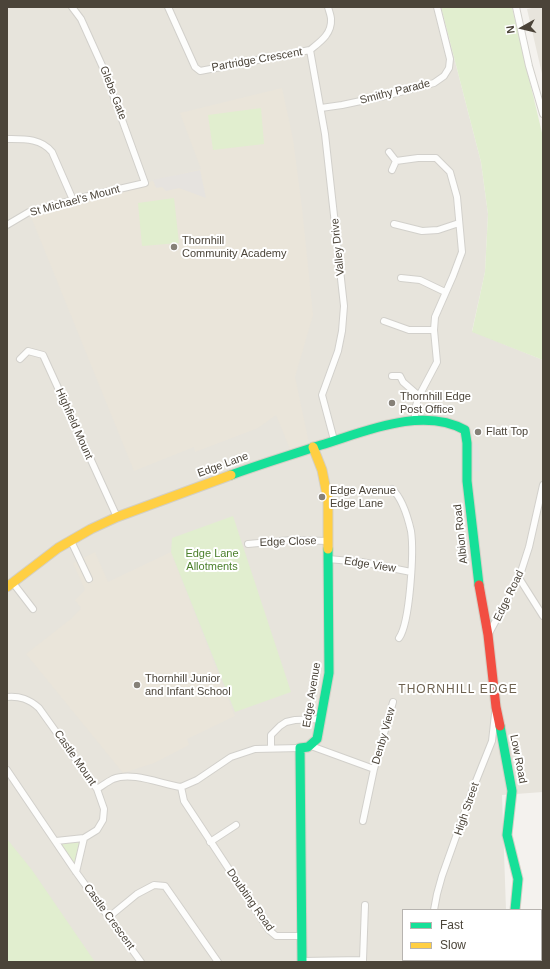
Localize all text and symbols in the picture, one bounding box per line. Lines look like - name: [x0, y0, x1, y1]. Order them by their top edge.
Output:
- north arrow: [502, 8, 542, 48]
- text: N: [504, 25, 517, 34]
- street label: Partridge Crescent: [211, 46, 303, 74]
- street label: Glebe Gate: [97, 64, 129, 122]
- street label: Smithy Parade: [358, 77, 432, 107]
- street label: St Michael's Mount: [29, 183, 121, 219]
- street label: Valley Drive: [328, 218, 348, 276]
- place label: Thornhill Community Academy: [182, 234, 287, 260]
- marker: Thornhill Community Academy: [169, 242, 179, 252]
- street label: Highfield Mount: [52, 386, 96, 462]
- place label: Thornhill Edge Post Office: [400, 390, 471, 416]
- marker: Thornhill Edge Post Office: [387, 398, 397, 408]
- place label: Flatt Top: [486, 425, 528, 439]
- marker: Flatt Top: [473, 427, 483, 437]
- street label: Edge Lane: [196, 450, 250, 480]
- place label: Edge Avenue Edge Lane: [330, 484, 396, 510]
- marker: Edge Avenue Edge Lane: [317, 492, 327, 502]
- street label: Albion Road: [451, 504, 471, 564]
- street label: Edge Close: [259, 534, 317, 550]
- park label: Edge Lane Allotments: [185, 547, 239, 573]
- street label: Edge View: [343, 554, 397, 576]
- street label: Edge Road: [491, 568, 527, 624]
- street label: Edge Avenue: [300, 661, 324, 729]
- place label: Thornhill Junior and Infant School: [145, 672, 231, 698]
- marker: Thornhill Junior and Infant School: [132, 680, 142, 690]
- district label: THORNHILL EDGE: [398, 683, 518, 697]
- street label: Denby View: [370, 706, 398, 766]
- street label: Castle Mount: [51, 728, 99, 788]
- street label: Low Road: [507, 733, 529, 785]
- street label: High Street: [452, 781, 482, 837]
- street label: Doubting Road: [224, 866, 276, 934]
- street label: Castle Crescent: [81, 881, 137, 953]
- legend: [402, 909, 542, 961]
- text: Fast: [440, 918, 463, 932]
- text: Slow: [440, 938, 466, 952]

